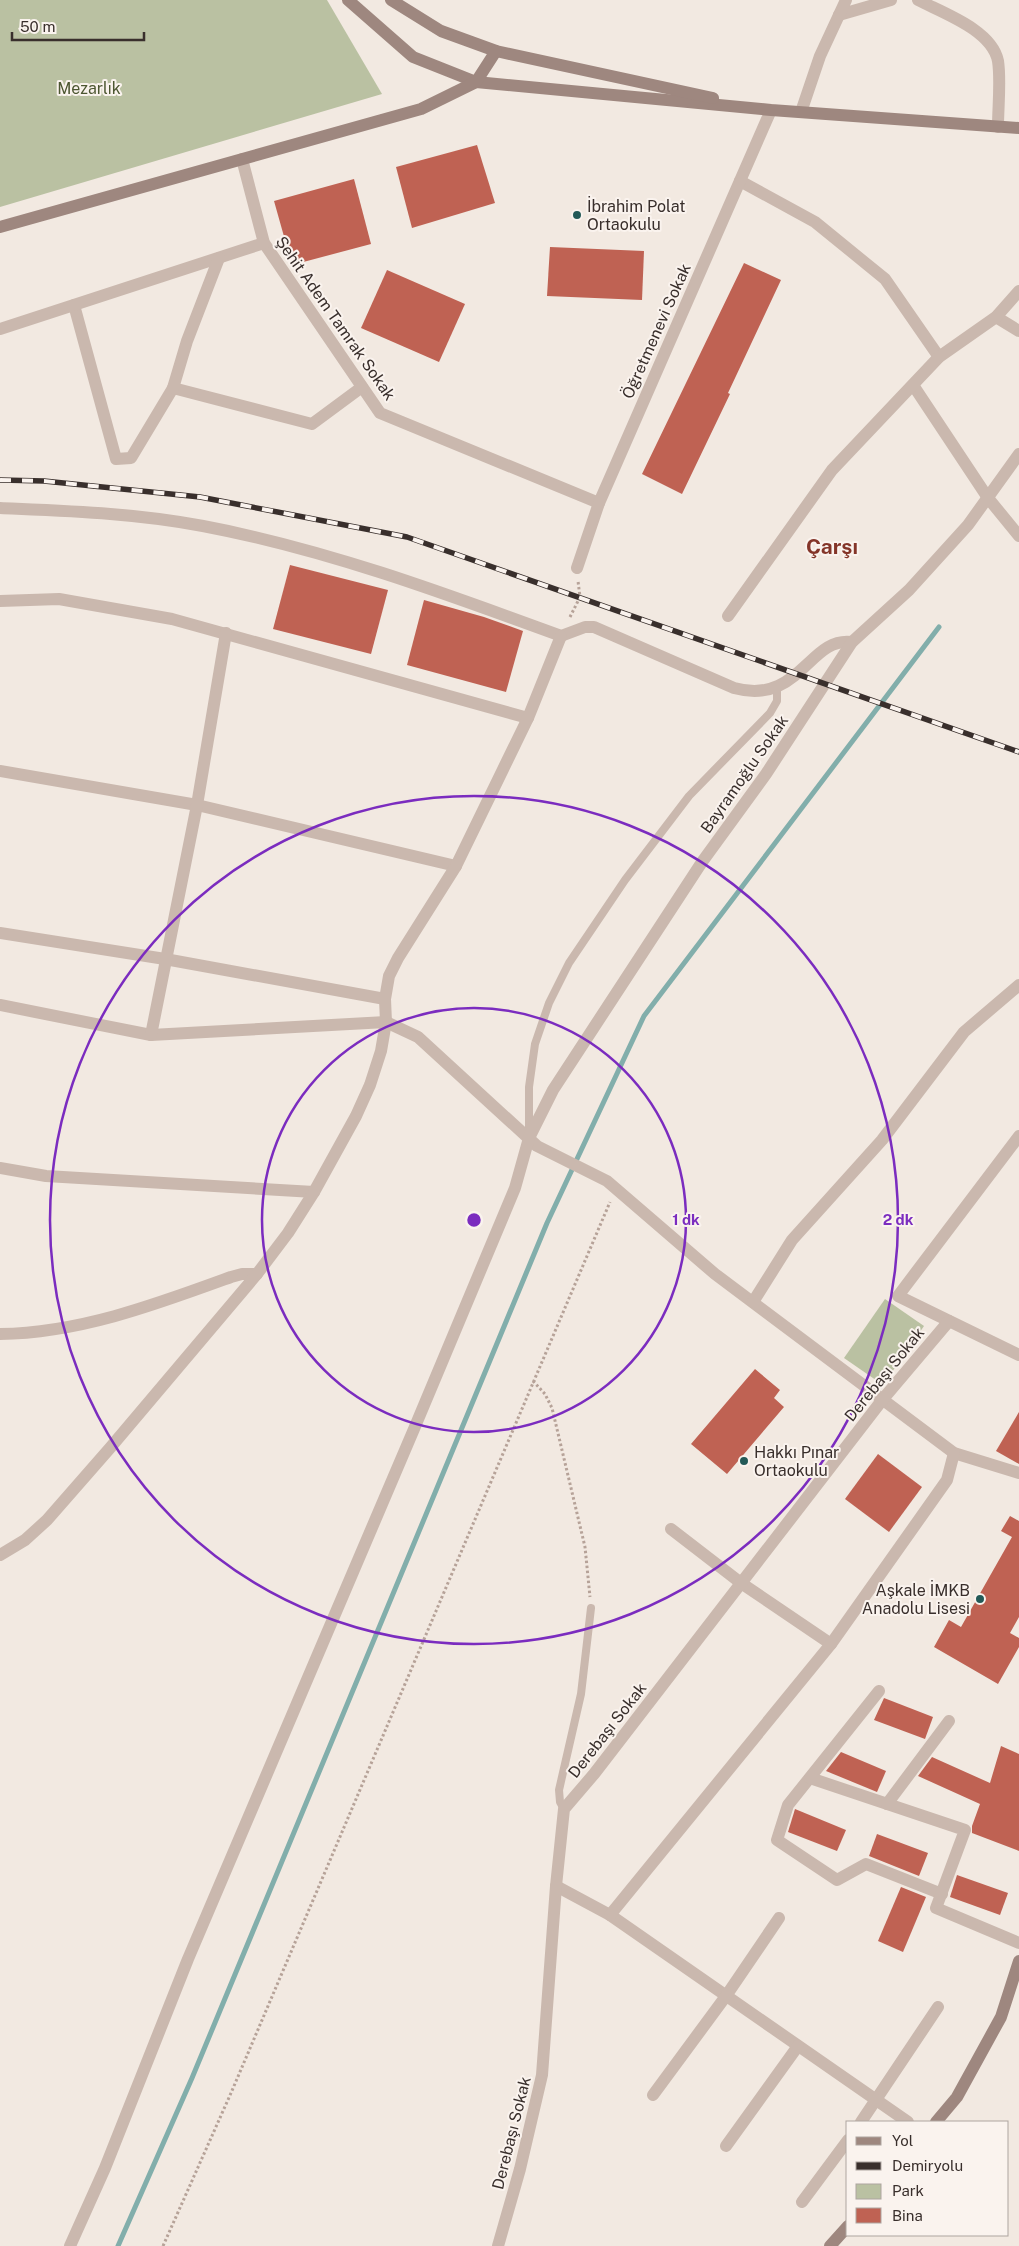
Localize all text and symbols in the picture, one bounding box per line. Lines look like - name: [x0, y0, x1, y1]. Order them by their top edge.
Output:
- scale bar: [12, 10, 145, 42]
- text: 50 m: [20, 18, 55, 35]
- park label: Mezarlık: [57, 79, 121, 98]
- place label: İbrahim Polat Ortaokulu: [587, 196, 686, 234]
- marker: İbrahim Polat Ortaokulu: [571, 209, 583, 221]
- street label: Şehit Adem Tamrak Sokak: [272, 233, 400, 404]
- street label: Öğretmenevi Sokak: [617, 260, 695, 402]
- district label: Çarşı: [806, 534, 858, 559]
- street label: Bayramoğlu Sokak: [697, 712, 792, 837]
- centre of rings: [465, 1211, 483, 1229]
- text: 1 dk: [672, 1211, 700, 1228]
- text: 2 dk: [883, 1211, 914, 1228]
- street label: Derebaşı Sokak: [841, 1323, 928, 1425]
- place label: Hakkı Pınar Ortaokulu: [754, 1443, 839, 1480]
- marker: Hakkı Pınar Ortaokulu: [738, 1455, 750, 1467]
- place label: Aşkale İMKB Anadolu Lisesi: [862, 1580, 970, 1618]
- marker: Aşkale İMKB Anadolu Lisesi: [974, 1593, 986, 1605]
- street label: Derebaşı Sokak: [564, 1679, 651, 1782]
- street label: Derebaşı Sokak: [488, 2075, 535, 2192]
- legend: [846, 2121, 1009, 2236]
- text: Yol: [892, 2132, 913, 2149]
- text: Demiryolu: [892, 2157, 963, 2174]
- text: Park: [892, 2182, 924, 2199]
- text: Bina: [892, 2207, 923, 2224]

